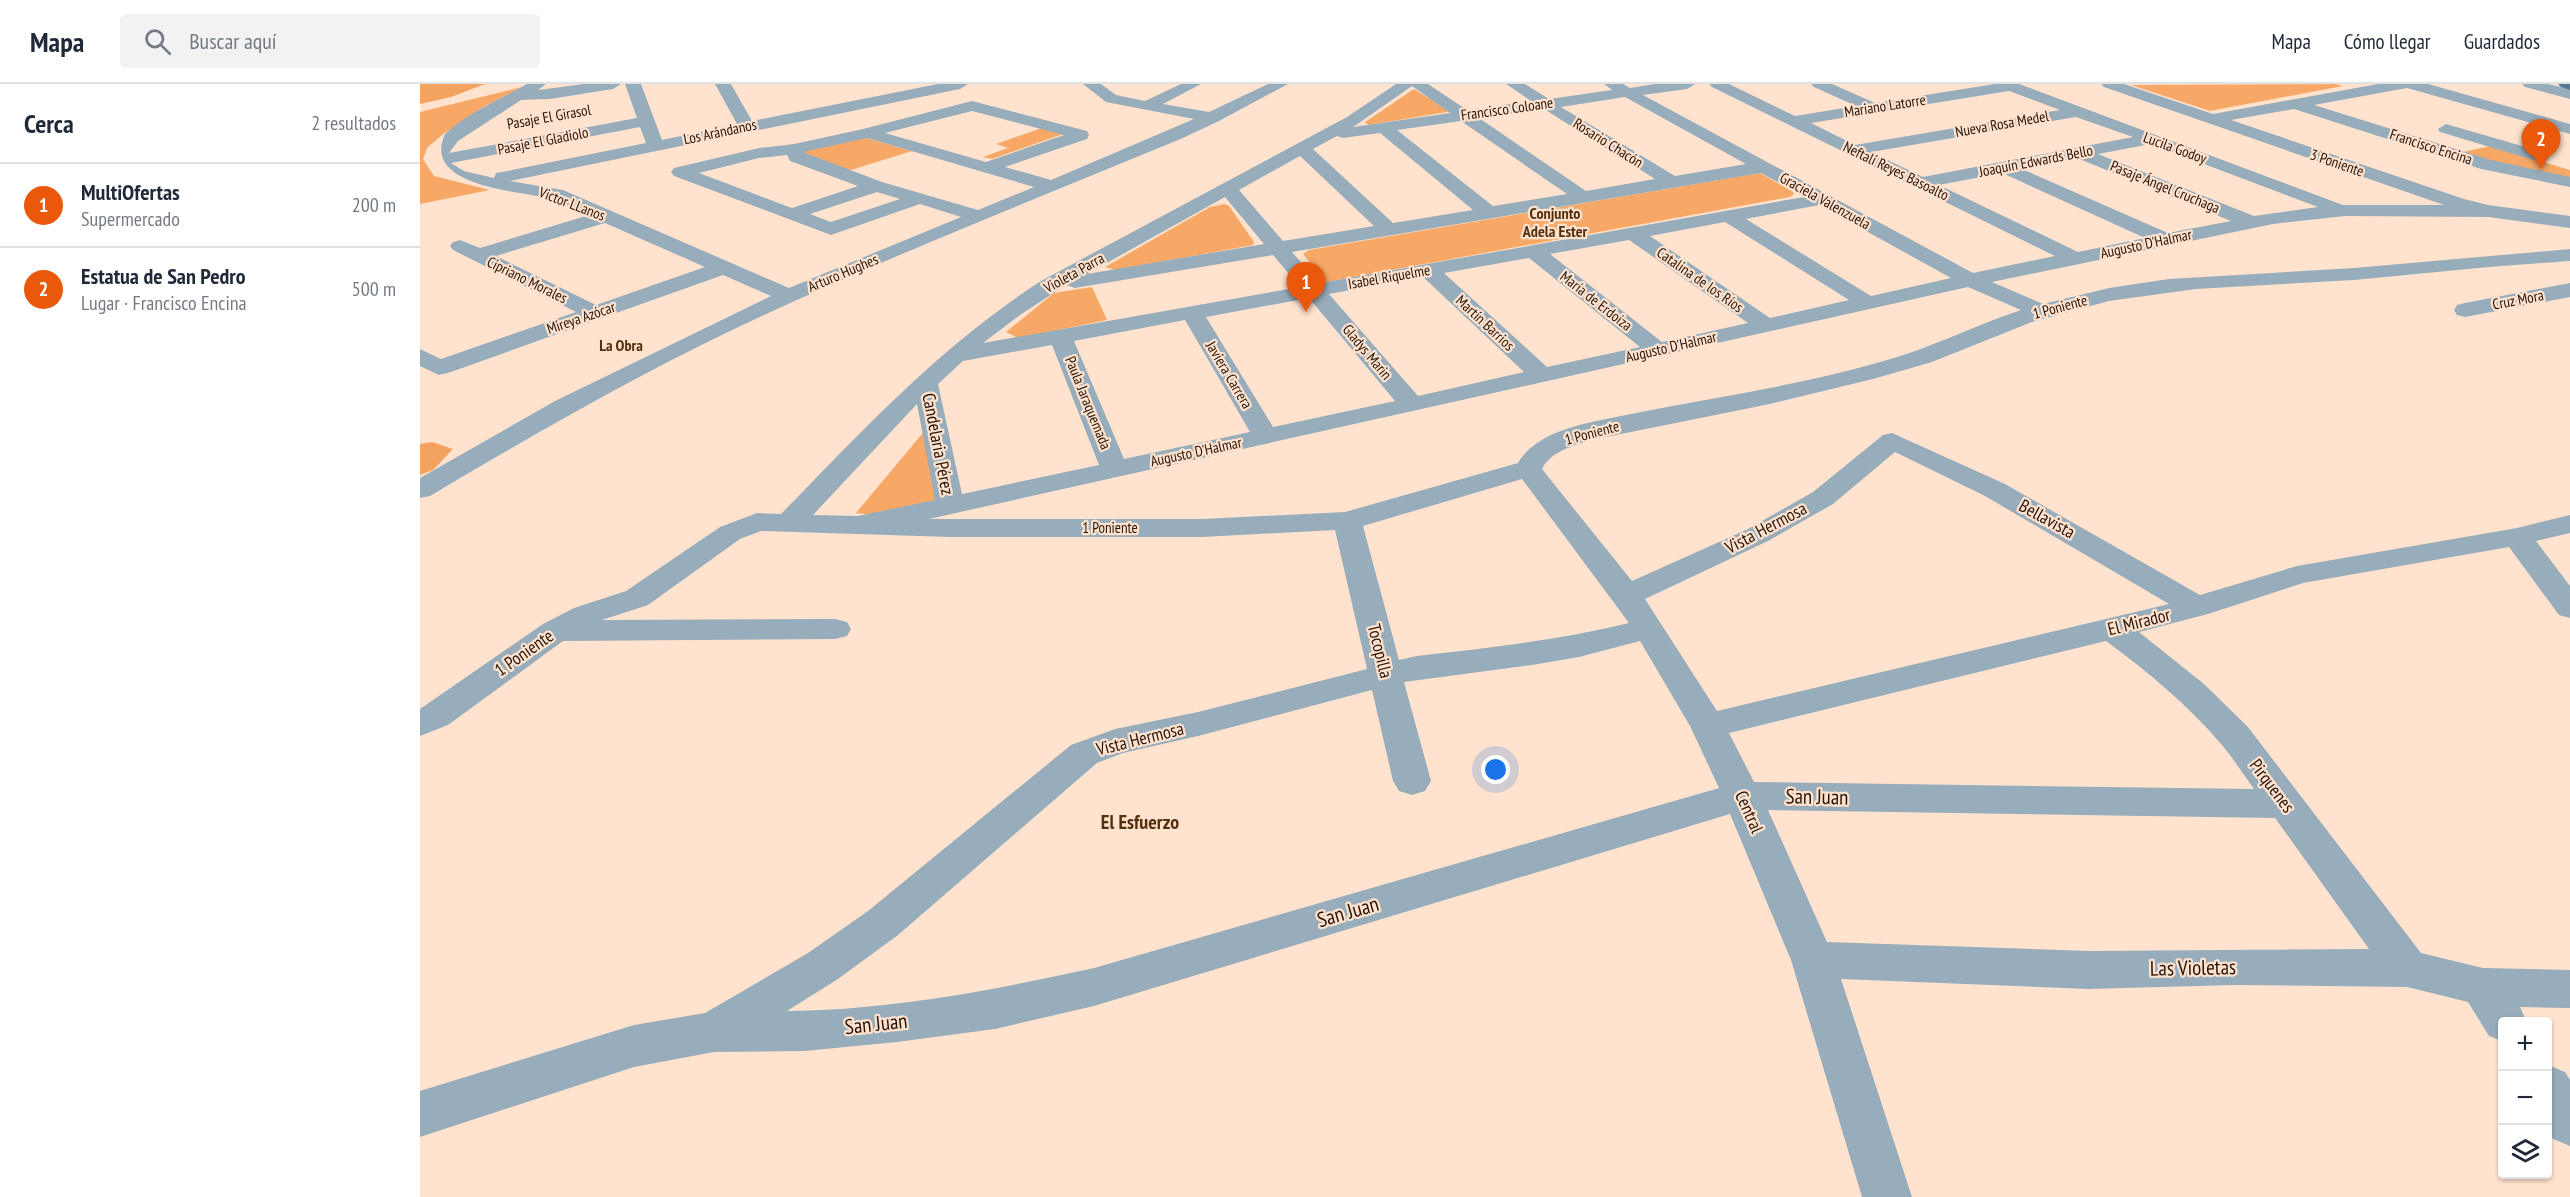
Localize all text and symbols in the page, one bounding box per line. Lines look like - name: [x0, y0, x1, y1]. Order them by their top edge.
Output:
- search box: [120, 14, 540, 68]
- text: Mapa: [30, 23, 84, 60]
- icon: search: [141, 25, 174, 58]
- text: Buscar aquí: [189, 27, 277, 55]
- text: Mapa: [2272, 28, 2311, 55]
- text: Cómo llegar: [2344, 28, 2431, 55]
- text: Guardados: [2464, 28, 2540, 55]
- street label: Mariano Latorre: [1843, 90, 1927, 121]
- street label: Francisco Coloane: [1460, 93, 1554, 124]
- street label: Pasaje El Girasol: [505, 100, 593, 133]
- street label: Nueva Rosa Medel: [1954, 106, 2051, 141]
- text: Cerca: [24, 107, 74, 140]
- text: 2 resultados: [311, 110, 396, 136]
- street label: Los Arándanos: [682, 114, 758, 149]
- street label: Rosario Chacón: [1570, 114, 1647, 172]
- pin: 2: [2522, 120, 2560, 169]
- street label: Pasaje El Gladiolo: [496, 122, 590, 159]
- street label: Francisco Encina: [2388, 124, 2475, 169]
- street label: Lucila Godoy: [2141, 127, 2210, 168]
- street label: Neftalí Reyes Basoalto: [1840, 137, 1952, 204]
- street label: Joaquín Edwards Bello: [1976, 140, 2094, 181]
- street label: 3 Poniente: [2308, 145, 2367, 181]
- street label: Pasaje Ángel Cruchaga: [2108, 156, 2223, 217]
- street label: Graciela Valenzuela: [1777, 168, 1874, 233]
- text: MultiOfertas: [81, 178, 180, 206]
- street label: Victor LLanos: [535, 182, 608, 225]
- text: 1: [39, 192, 48, 218]
- text: 200 m: [352, 192, 396, 218]
- district label: Conjunto Adela Ester: [1522, 203, 1588, 241]
- text: Supermercado: [81, 206, 180, 232]
- street label: Augusto D'Halmar: [2099, 224, 2194, 262]
- street label: Catalina de los Ríos: [1653, 243, 1747, 316]
- street label: Violeta Parra: [1039, 248, 1107, 297]
- street label: Arturo Hughes: [805, 249, 881, 296]
- street label: Cipriano Morales: [484, 252, 571, 307]
- street label: Isabel Riquelme: [1346, 260, 1431, 293]
- text: Estatua de San Pedro: [81, 262, 246, 290]
- pin: 1: [1286, 262, 1326, 312]
- street label: María de Erdoíza: [1557, 267, 1636, 335]
- text: 2: [39, 276, 48, 302]
- text: 500 m: [352, 276, 396, 302]
- street label: Cruz Mora: [2491, 285, 2545, 314]
- text: Lugar · Francisco Encina: [81, 290, 247, 316]
- street label: 1 Poniente: [2031, 290, 2089, 323]
- street label: Martín Barrios: [1452, 291, 1519, 355]
- street label: Mireya Azócar: [544, 297, 618, 338]
- street label: Gladys Marin: [1339, 320, 1396, 383]
- street label: Augusto D'Halmar: [1624, 327, 1719, 366]
- district label: La Obra: [599, 335, 643, 355]
- street label: Javiera Carrera: [1201, 337, 1257, 412]
- street label: Paula Jaraquemada: [1061, 353, 1116, 452]
- street label: Candelaria Pérez: [917, 391, 960, 497]
- street label: 1 Poniente: [1563, 416, 1621, 449]
- street label: Augusto D'Halmar: [1149, 432, 1244, 470]
- street label: Bellavista: [2015, 494, 2079, 543]
- street label: Vista Hermosa: [1720, 496, 1810, 559]
- street label: 1 Poniente: [1082, 518, 1138, 537]
- street label: El Mirador: [2105, 603, 2173, 640]
- street label: Tocopilla: [1363, 621, 1398, 680]
- street label: 1 Poniente: [490, 624, 558, 681]
- street label: Vista Hermosa: [1093, 717, 1186, 761]
- street label: Pirquenes: [2245, 754, 2300, 817]
- your location: [1481, 755, 1510, 784]
- street label: San Juan: [1785, 782, 1849, 811]
- street label: Central: [1730, 787, 1769, 837]
- district label: El Esfuerzo: [1101, 809, 1179, 835]
- street label: San Juan: [1314, 890, 1382, 933]
- street label: Las Violetas: [2150, 953, 2236, 982]
- street label: San Juan: [843, 1007, 909, 1040]
- map controls: [2498, 1017, 2552, 1179]
- button: +: [2498, 1017, 2552, 1071]
- button: −: [2498, 1071, 2552, 1125]
- button: layers: [2498, 1125, 2552, 1179]

